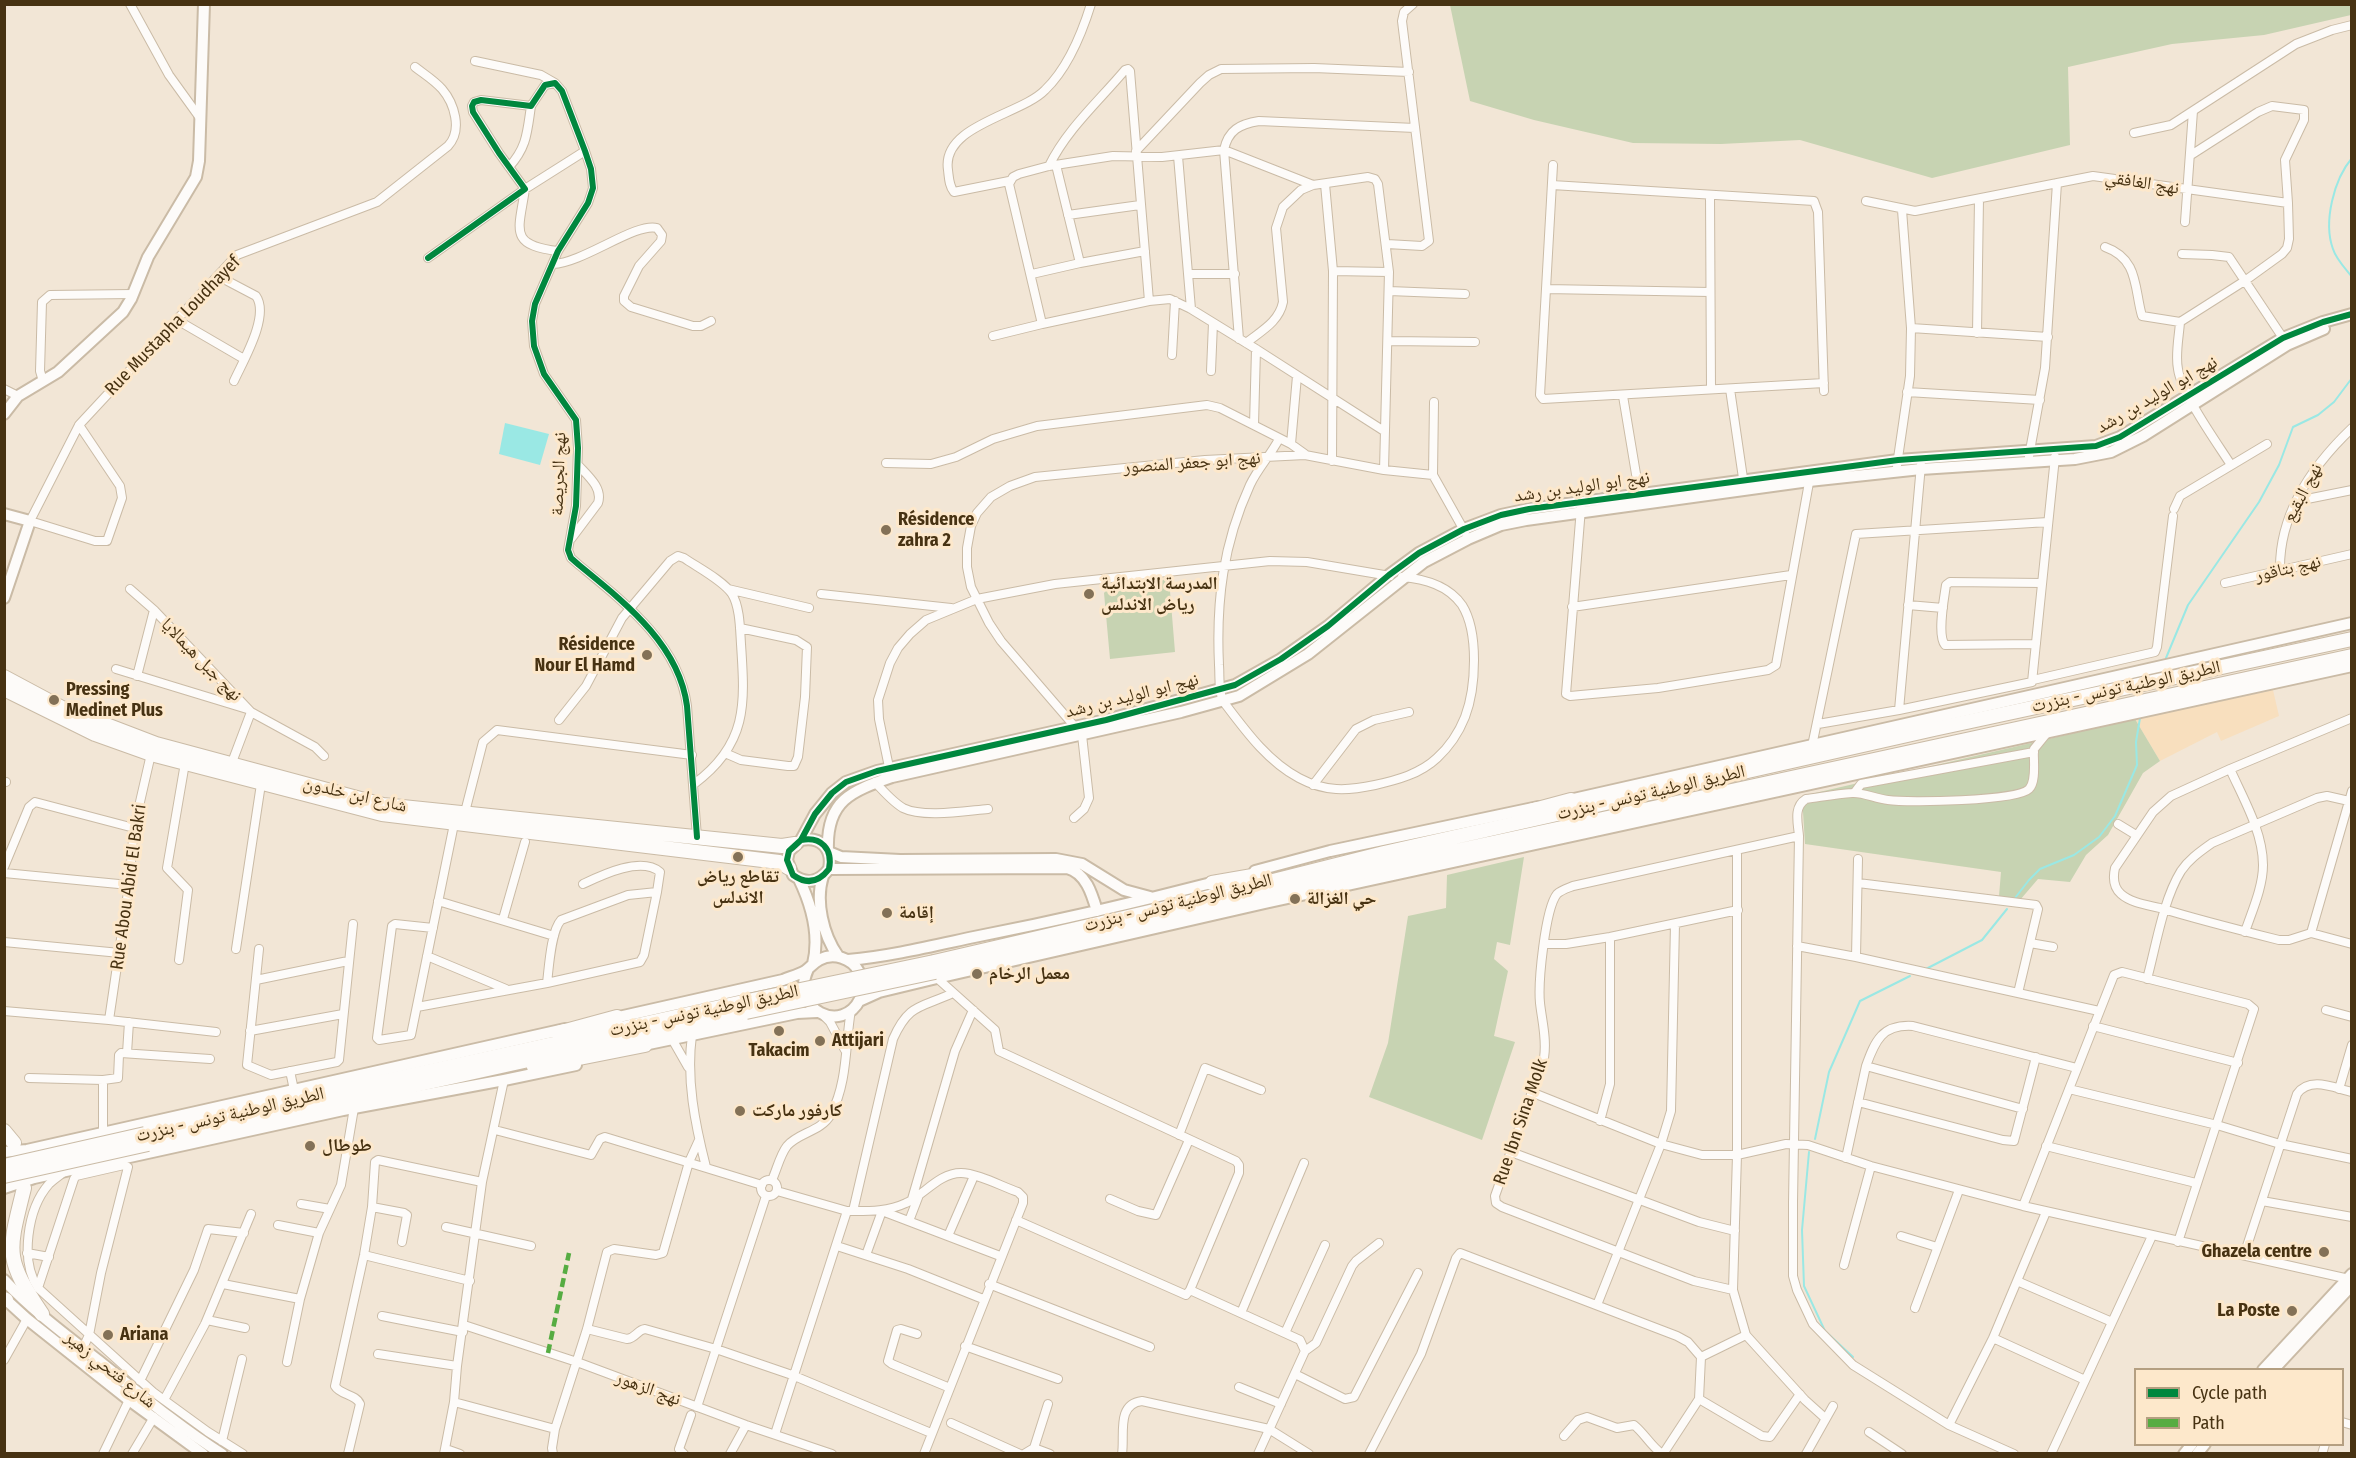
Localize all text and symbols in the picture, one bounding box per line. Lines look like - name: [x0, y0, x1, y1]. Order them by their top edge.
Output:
- street label: نهج الغافقي: [2103, 166, 2181, 200]
- street label: Rue Mustapha Loudhayef: [101, 252, 245, 400]
- street label: نهج ابو الوليد بن رشد: [2092, 352, 2222, 438]
- street label: نهج الجريصة: [547, 432, 571, 516]
- street label: نهج ابو جعفر المنصور: [1123, 447, 1261, 479]
- street label: نهج البقيع: [2279, 460, 2327, 526]
- street label: نهج ابو الوليد بن رشد: [1513, 467, 1651, 507]
- place label: Résidence zahra 2: [898, 509, 974, 552]
- marker: Résidence zahra 2: [879, 523, 893, 537]
- street label: نهج بتاقور: [2253, 551, 2323, 587]
- place label: المدرسة الابتدائية رياض الاندلس: [1101, 573, 1218, 616]
- marker: المدرسة الابتدائية رياض الاندلس: [1082, 587, 1096, 601]
- street label: نهج جبل هيمالايا: [156, 614, 246, 706]
- place label: Résidence Nour El Hamd: [535, 634, 635, 676]
- marker: Résidence Nour El Hamd: [640, 648, 654, 662]
- street label: الطريق الوطنية تونس - بنزرت: [2030, 656, 2222, 718]
- street label: نهج ابو الوليد بن رشد: [1063, 669, 1201, 723]
- place label: Pressing Medinet Plus: [66, 679, 163, 722]
- marker: Pressing Medinet Plus: [47, 693, 61, 707]
- street label: الطريق الوطنية تونس - بنزرت: [1555, 761, 1747, 825]
- street label: شارع ابن خلدون: [301, 773, 409, 817]
- street label: Rue Abou Abid El Bakri: [107, 803, 151, 971]
- marker: تقاطع رياض الاندلس: [731, 850, 745, 864]
- place label: تقاطع رياض الاندلس: [697, 866, 779, 908]
- street label: الطريق الوطنية تونس - بنزرت: [1082, 869, 1274, 937]
- place label: حي الغزالة: [1307, 888, 1376, 910]
- marker: حي الغزالة: [1288, 892, 1302, 906]
- place label: إقامة: [899, 902, 934, 924]
- marker: إقامة: [880, 906, 894, 920]
- place label: معمل الرخام: [989, 963, 1070, 985]
- marker: معمل الرخام: [970, 967, 984, 981]
- street label: الطريق الوطنية تونس - بنزرت: [608, 980, 800, 1042]
- marker: Takacim: [772, 1024, 786, 1038]
- place label: Attijari: [832, 1030, 884, 1052]
- marker: Attijari: [813, 1034, 827, 1048]
- place label: Takacim: [749, 1040, 809, 1062]
- street label: Rue Ibn Sina Molk: [1489, 1056, 1553, 1188]
- street label: الطريق الوطنية تونس - بنزرت: [134, 1083, 326, 1147]
- place label: كارفور ماركت: [752, 1100, 842, 1122]
- marker: كارفور ماركت: [733, 1104, 747, 1118]
- place label: طوطال: [322, 1135, 372, 1157]
- marker: طوطال: [303, 1139, 317, 1153]
- place label: Ghazela centre: [2201, 1241, 2312, 1263]
- marker: Ghazela centre: [2317, 1245, 2331, 1259]
- place label: La Poste: [2217, 1300, 2280, 1322]
- marker: La Poste: [2285, 1304, 2299, 1318]
- place label: Ariana: [120, 1324, 168, 1346]
- street label: شارع فتحي زهير: [60, 1327, 160, 1413]
- marker: Ariana: [101, 1328, 115, 1342]
- street label: نهج الزهور: [612, 1367, 684, 1411]
- legend: [2134, 1368, 2344, 1446]
- text: Cycle path: [2192, 1382, 2267, 1404]
- text: Path: [2192, 1412, 2225, 1434]

